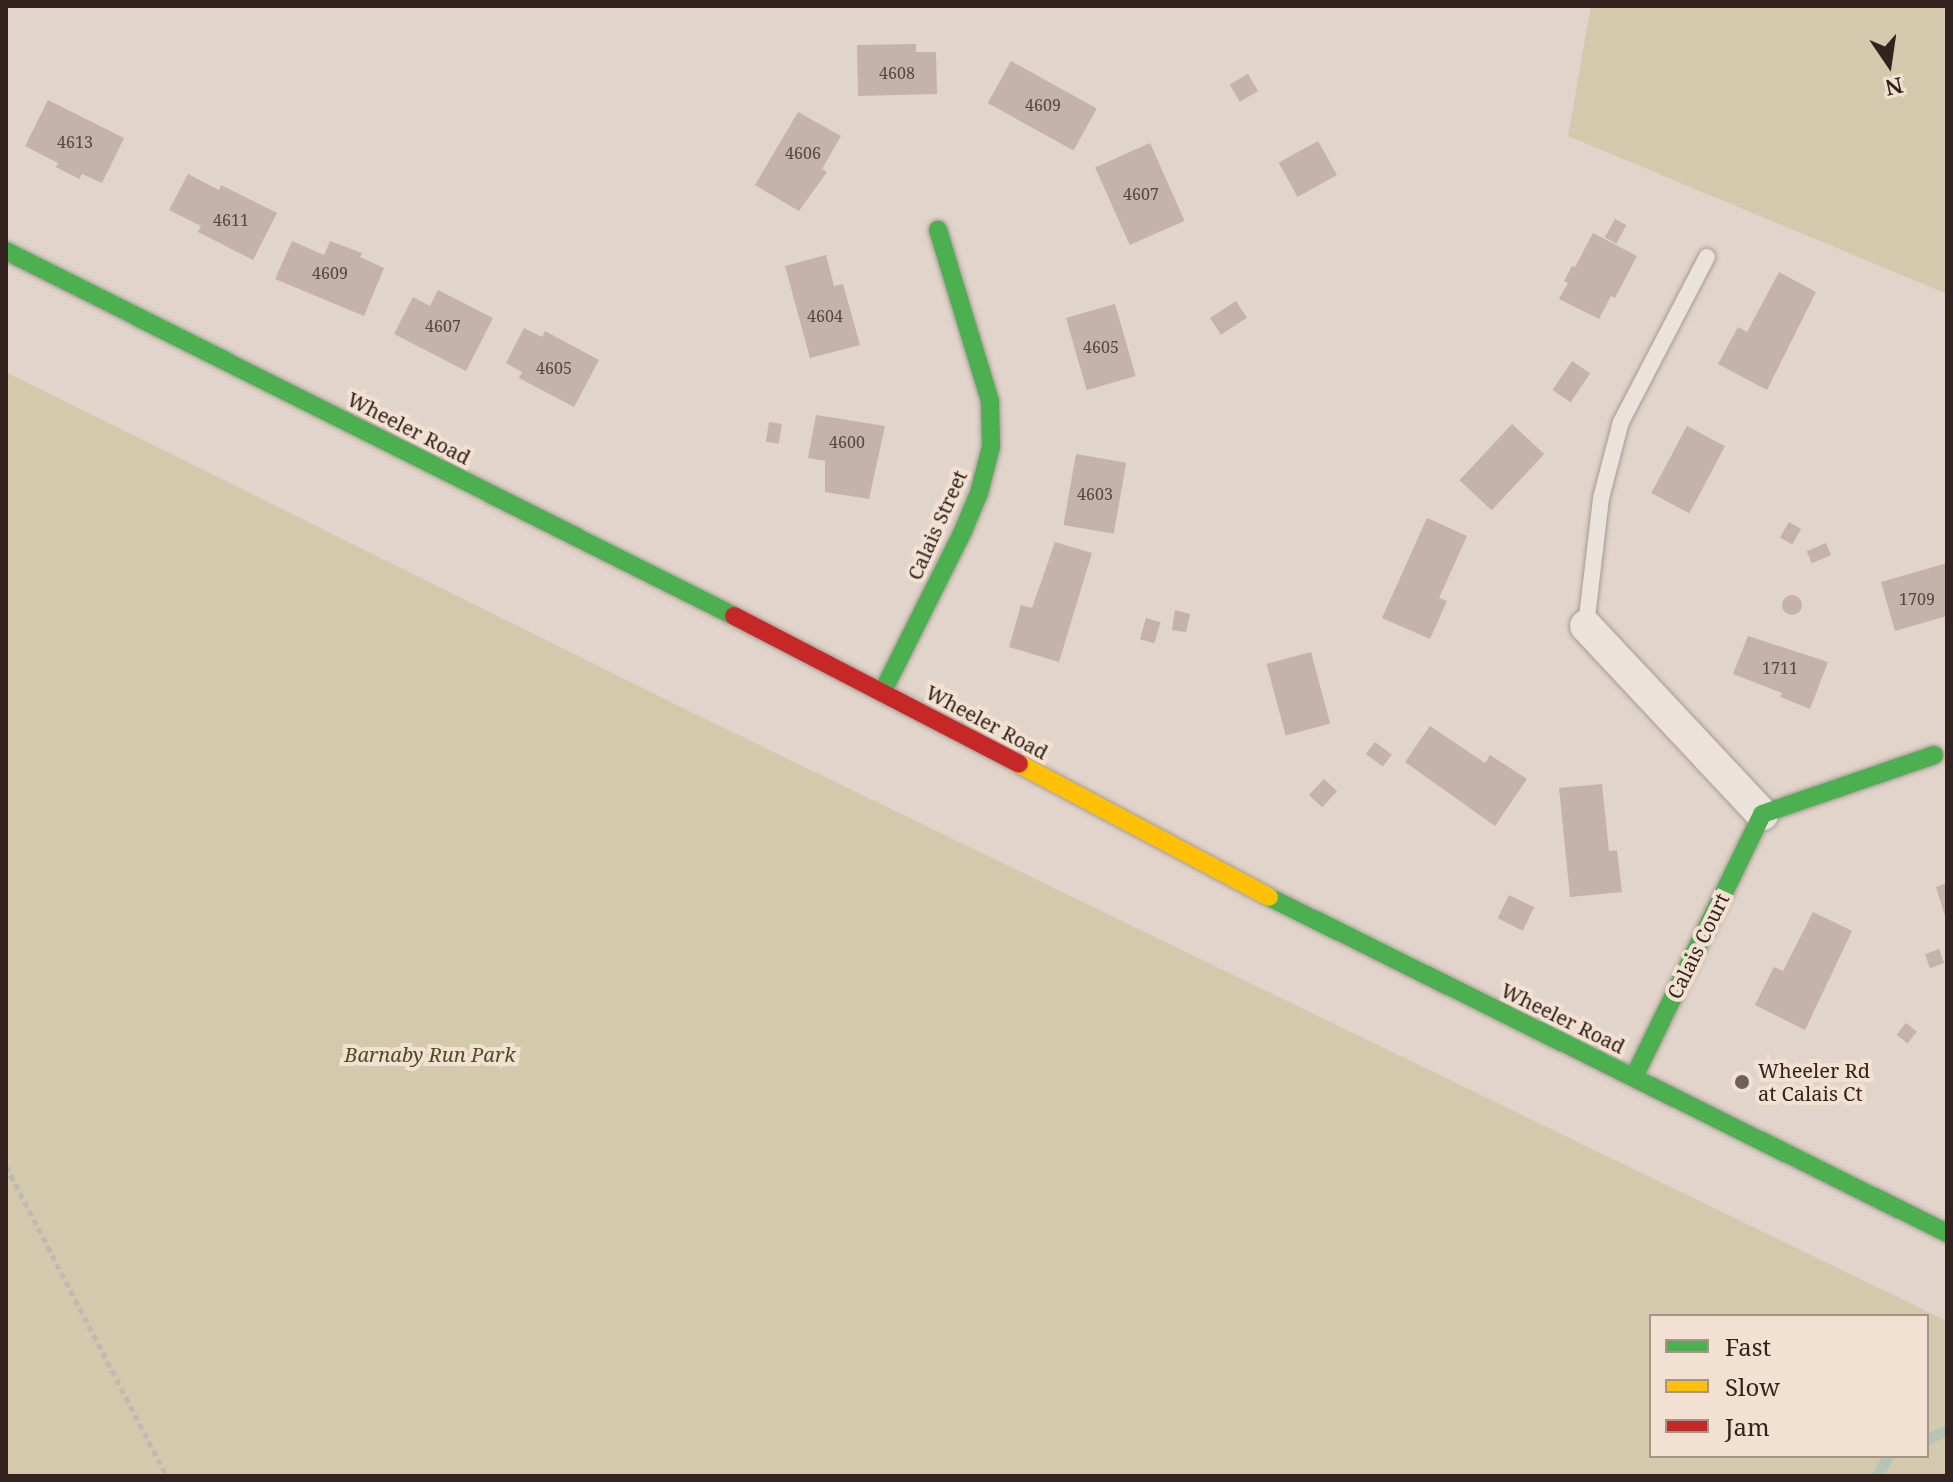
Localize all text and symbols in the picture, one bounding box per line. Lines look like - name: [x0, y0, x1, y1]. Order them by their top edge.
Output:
- north arrow: [1849, 24, 1929, 104]
- house number: 4608: [879, 63, 915, 83]
- text: N: [1883, 71, 1906, 104]
- house number: 4609: [1025, 95, 1061, 115]
- house number: 4613: [57, 132, 93, 152]
- house number: 4606: [785, 143, 821, 163]
- house number: 4607: [1123, 184, 1159, 204]
- house number: 4611: [213, 210, 249, 230]
- house number: 4609: [312, 263, 348, 283]
- house number: 4604: [807, 306, 843, 326]
- house number: 4607: [425, 316, 461, 336]
- house number: 4605: [1083, 337, 1119, 357]
- house number: 4605: [536, 358, 572, 378]
- street label: Wheeler Road: [344, 387, 474, 469]
- house number: 4600: [829, 432, 865, 452]
- street label: Calais Street: [902, 466, 972, 584]
- house number: 4603: [1077, 484, 1113, 504]
- house number: 1709: [1899, 589, 1935, 609]
- house number: 1711: [1762, 658, 1798, 678]
- street label: Wheeler Road: [922, 680, 1052, 764]
- street label: Calais Court: [1662, 889, 1734, 1003]
- street label: Wheeler Road: [1497, 978, 1629, 1058]
- park label: Barnaby Run Park: [344, 1042, 516, 1066]
- place label: Wheeler Rd at Calais Ct: [1758, 1058, 1870, 1105]
- marker: Wheeler Rd at Calais Ct: [1733, 1073, 1751, 1091]
- legend: [1649, 1314, 1929, 1458]
- text: Fast: [1725, 1330, 1771, 1363]
- text: Slow: [1725, 1370, 1780, 1403]
- text: Jam: [1725, 1410, 1770, 1443]

